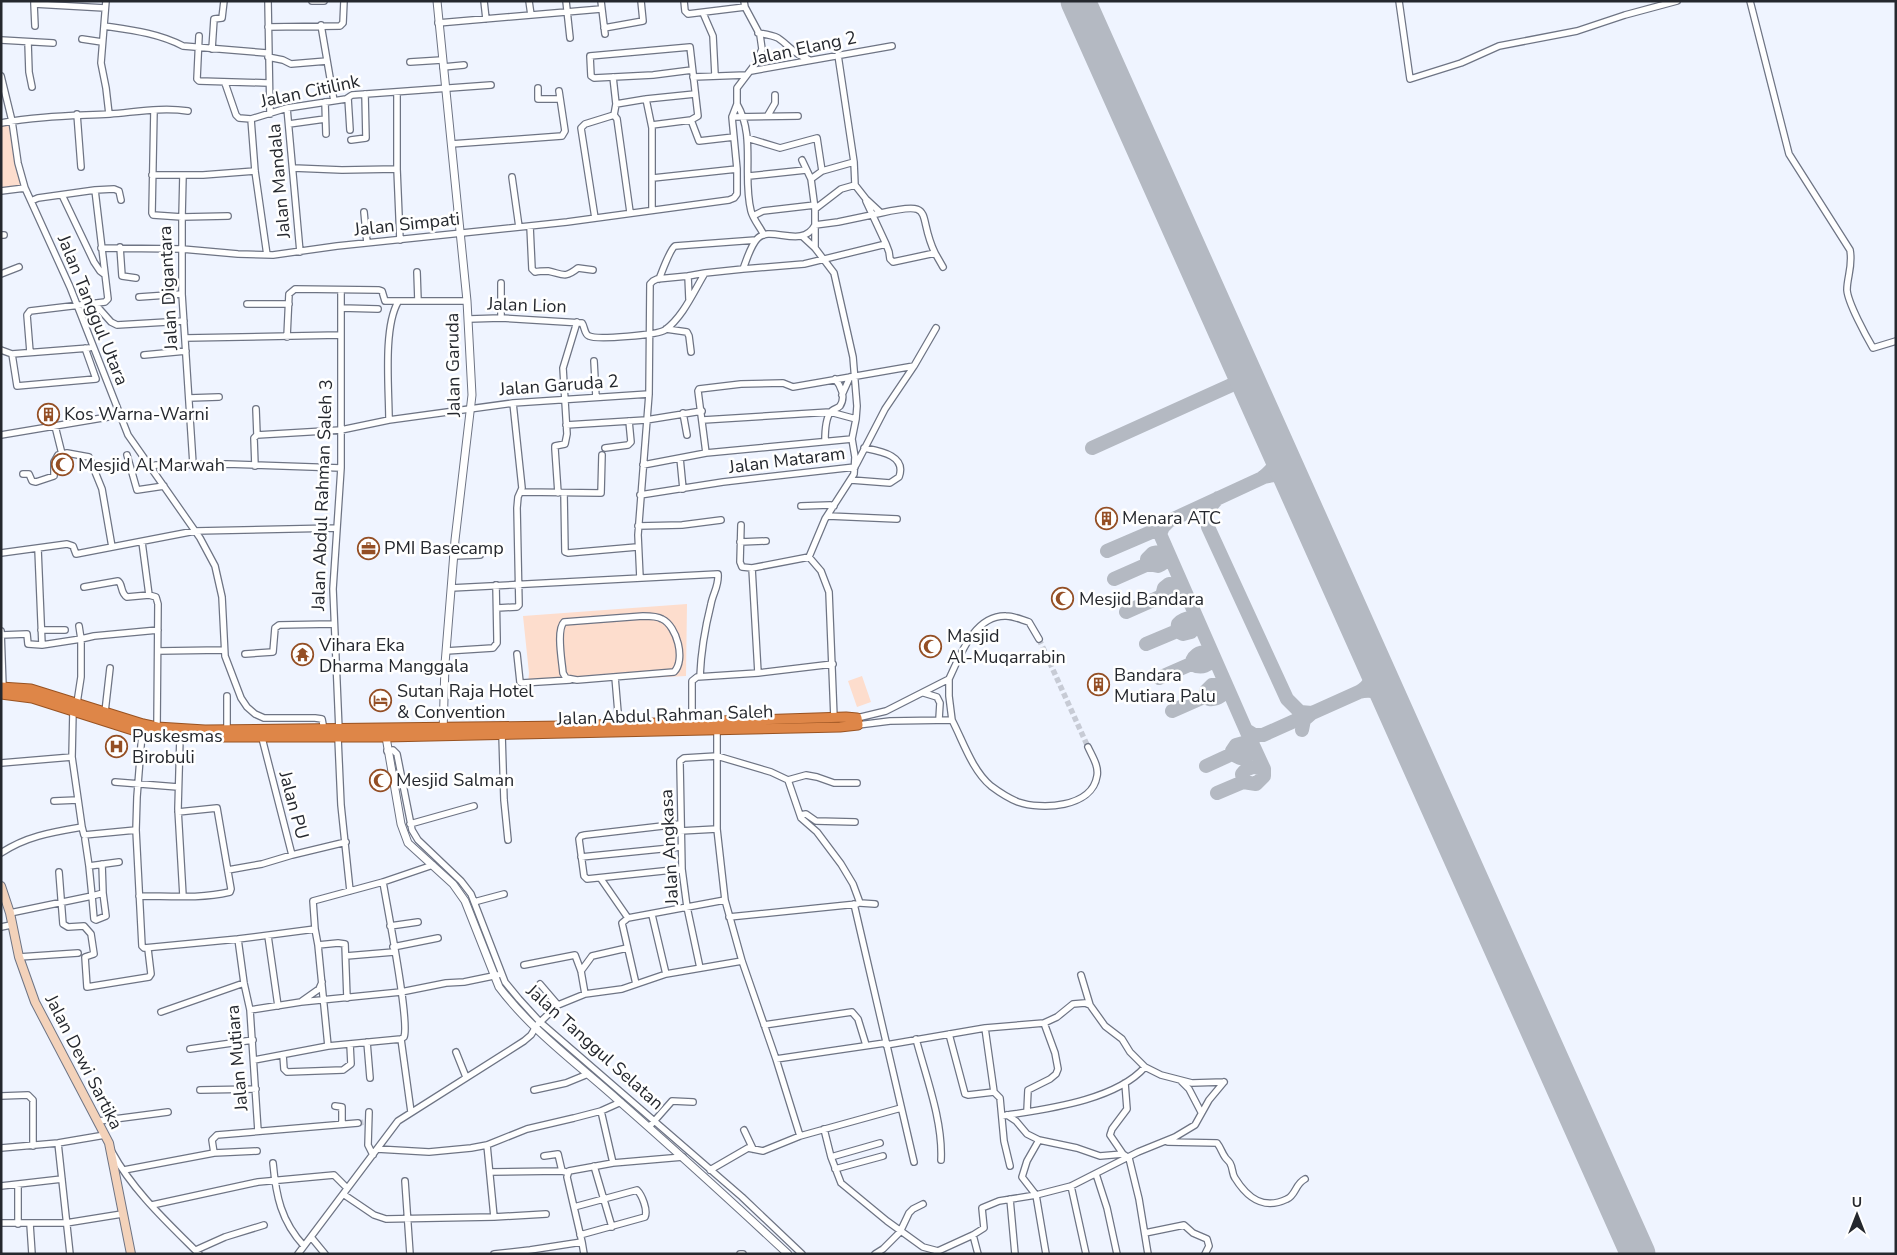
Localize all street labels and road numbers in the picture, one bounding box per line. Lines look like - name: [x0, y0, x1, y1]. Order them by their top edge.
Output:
- street label: Jalan Elang 2: [748, 25, 859, 71]
- street label: Jalan Citilink: [257, 69, 363, 113]
- street label: Jalan Mandala: [262, 123, 296, 240]
- street label: Jalan Simpati: [352, 207, 461, 242]
- street label: Jalan Digantara: [153, 225, 183, 352]
- street label: Jalan Tanggul Utara: [51, 230, 134, 389]
- street label: Jalan Lion: [486, 292, 567, 318]
- street label: Jalan Garuda: [440, 313, 466, 418]
- street label: Jalan Garuda 2: [497, 369, 620, 401]
- street label: Jalan Abdul Rahman Saleh 3: [306, 379, 338, 612]
- street label: Jalan Mataram: [726, 441, 847, 479]
- street label: Jalan Abdul Rahman Saleh: [555, 699, 774, 731]
- street label: Jalan PU: [273, 767, 315, 842]
- street label: Jalan Angkasa: [654, 789, 684, 906]
- street label: Jalan Tanggul Selatan: [520, 978, 669, 1115]
- street label: Jalan Dewi Sartika: [39, 990, 128, 1134]
- street label: Jalan Mutiara: [220, 1004, 254, 1113]

